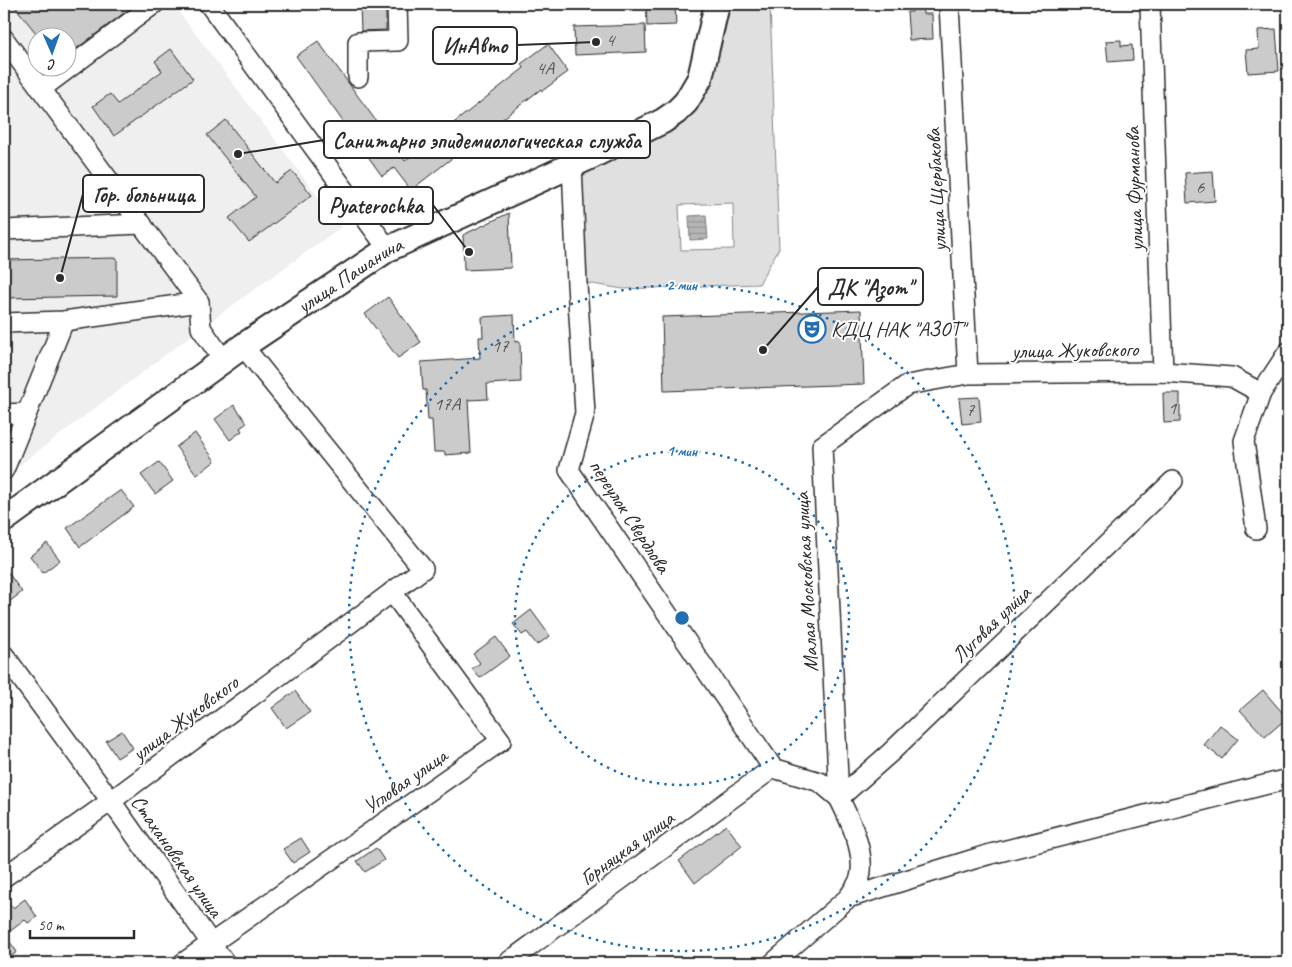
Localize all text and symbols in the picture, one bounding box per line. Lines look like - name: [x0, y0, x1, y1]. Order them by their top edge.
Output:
- callout: ИнАвто: [433, 27, 517, 64]
- north arrow: [28, 28, 78, 78]
- house number: 4: [606, 28, 617, 52]
- text: ИнАвто: [443, 32, 509, 60]
- text: С: [47, 56, 56, 73]
- house number: 4А: [536, 56, 556, 80]
- callout: Санитарно эпидемиологическая служба: [324, 121, 650, 158]
- street label: улица Фурманова: [1119, 125, 1149, 254]
- street label: улица Щербакова: [920, 126, 952, 254]
- text: Санитарно эпидемиологическая служба: [333, 127, 643, 155]
- callout: Гор. больница: [83, 175, 204, 212]
- house number: 6: [1196, 175, 1206, 199]
- text: Гор. больница: [93, 181, 197, 209]
- callout: Pyaterochka: [319, 187, 433, 224]
- text: Pyaterochka: [329, 192, 425, 220]
- street label: улица Пашанина: [291, 230, 408, 320]
- callout: ДК "Азот": [818, 268, 923, 305]
- text: ДК "Азот": [828, 274, 917, 303]
- text: 2 мин: [667, 276, 699, 295]
- theatre icon: КДЦ НАК "АЗОТ": [797, 314, 827, 344]
- place label: КДЦ НАК "АЗОТ": [831, 316, 969, 342]
- house number: 17: [491, 334, 510, 358]
- street label: улица Жуковского: [1009, 336, 1140, 364]
- house number: 17А: [434, 392, 462, 416]
- house number: 1: [1168, 396, 1178, 420]
- house number: 7: [966, 398, 976, 422]
- text: 1 мин: [667, 442, 699, 461]
- street label: переулок Свердлова: [584, 454, 677, 579]
- street label: Малая Московская улица: [788, 490, 824, 673]
- street label: Луговая улица: [946, 579, 1037, 668]
- centre of rings: [673, 609, 691, 627]
- street label: улица Жуковского: [125, 669, 245, 768]
- street label: Угловая улица: [358, 741, 454, 819]
- street label: Стахановская улица: [125, 790, 230, 923]
- street label: Горняцкая улица: [575, 804, 681, 891]
- scale bar: [30, 907, 134, 939]
- text: 50 m: [38, 916, 65, 935]

